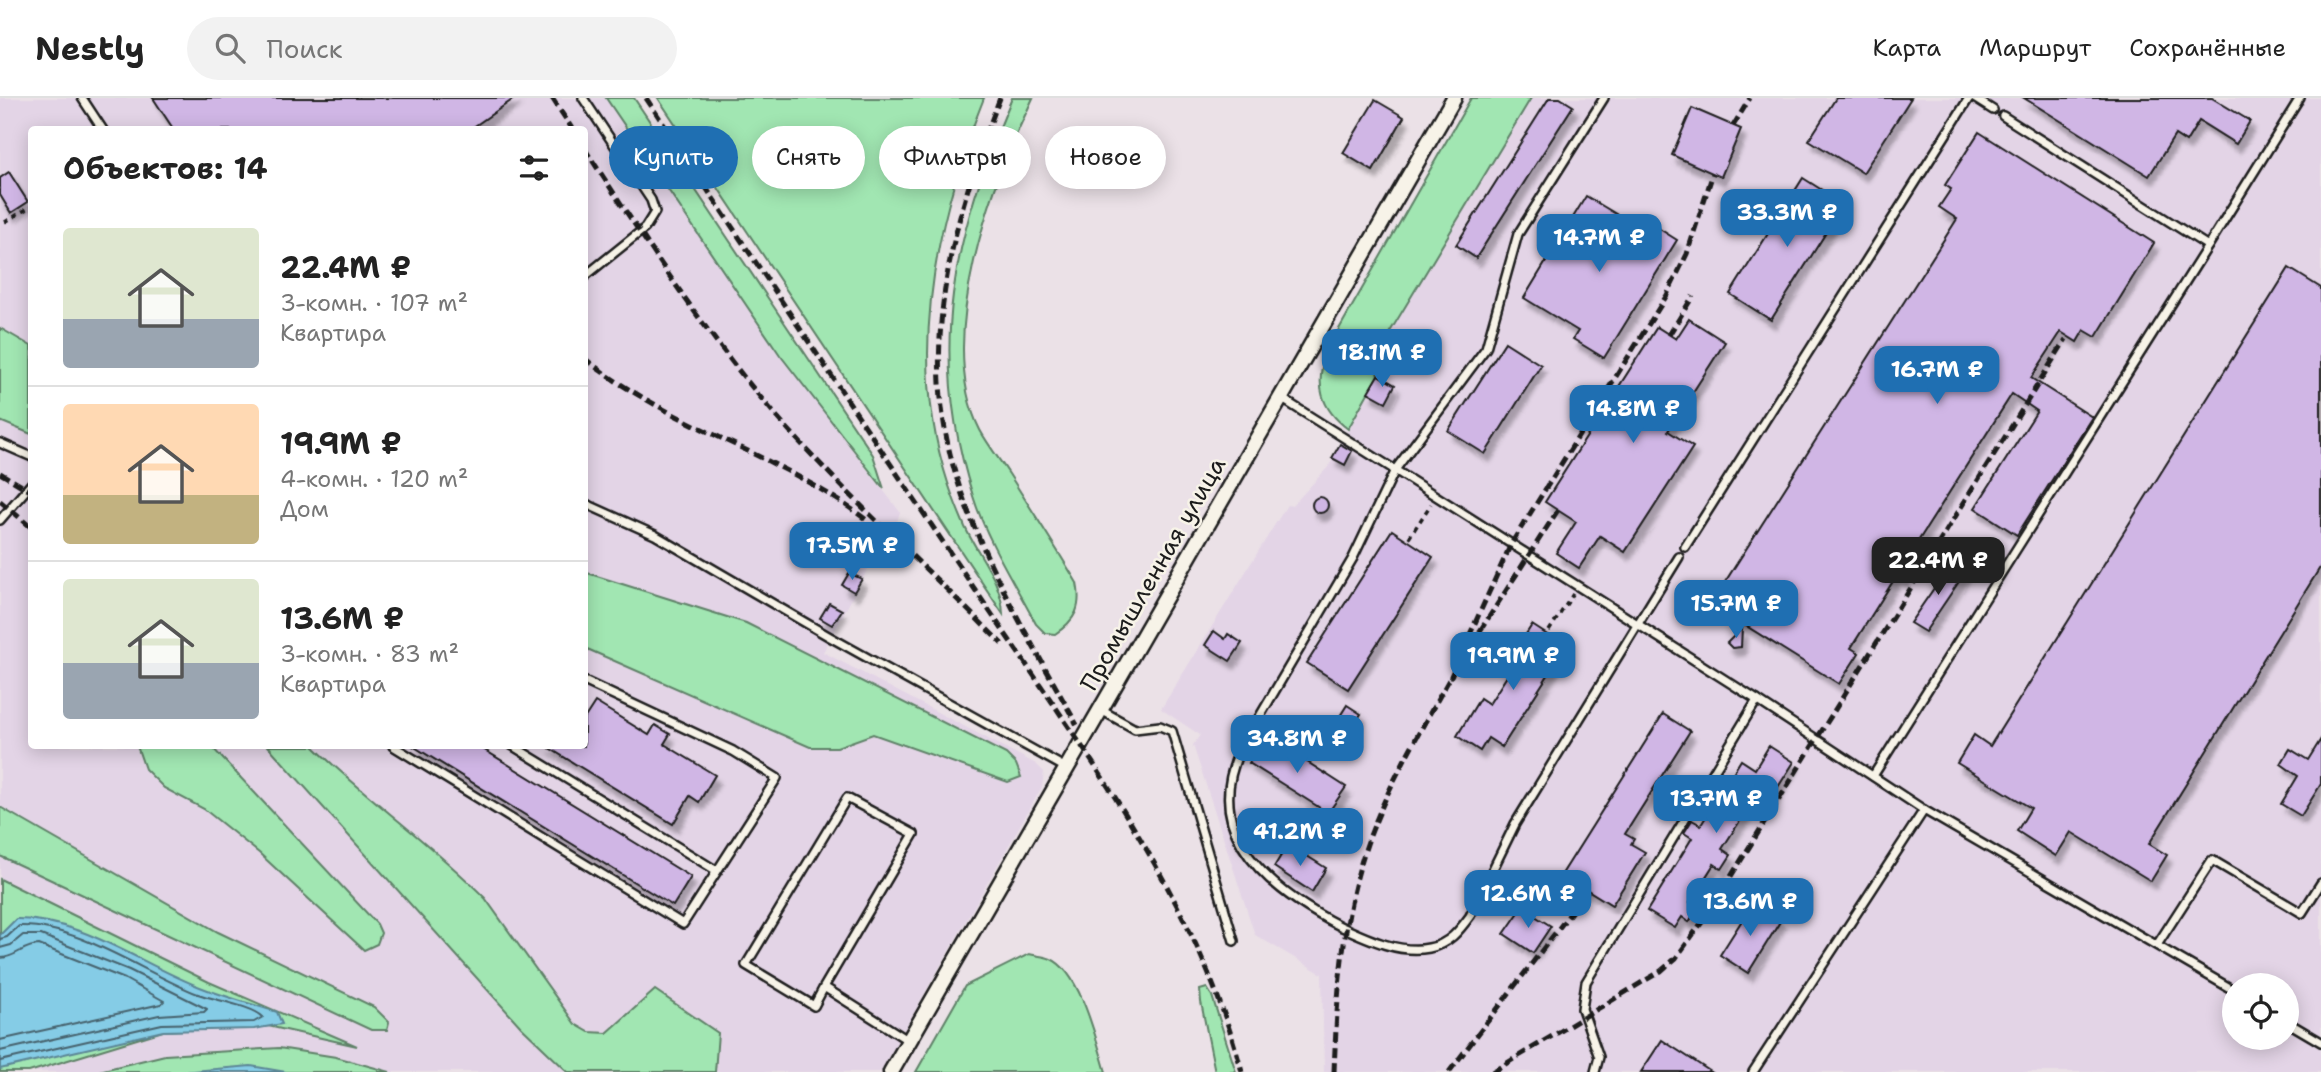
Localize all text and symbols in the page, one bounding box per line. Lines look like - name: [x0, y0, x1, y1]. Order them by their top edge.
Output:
- search box: [187, 17, 677, 80]
- text: Nestly: [35, 26, 145, 71]
- icon: search: [211, 29, 249, 67]
- text: Поиск: [267, 31, 342, 66]
- text: Карта: [1873, 32, 1941, 64]
- text: Маршрут: [1979, 32, 2091, 64]
- text: Сохранённые: [2129, 32, 2286, 64]
- chip: Купить: [609, 126, 738, 189]
- chip: Снять: [752, 126, 865, 189]
- chip: Фильтры: [879, 126, 1031, 189]
- chip: Новое: [1045, 126, 1166, 189]
- text: Объектов: 14: [63, 148, 268, 189]
- icon: filters: [515, 149, 553, 187]
- pin: 33.3M ₽: [1722, 190, 1852, 249]
- text: 33.3M ₽: [1737, 197, 1837, 227]
- pin: 14.7M ₽: [1534, 214, 1664, 274]
- text: 14.7M ₽: [1553, 222, 1645, 252]
- text: 22.4M ₽: [280, 247, 411, 288]
- icon: home: [119, 256, 203, 340]
- text: 3-комн. · 107 m²: [280, 288, 468, 318]
- text: Квартира: [280, 318, 386, 348]
- pin: 18.1M ₽: [1317, 330, 1447, 389]
- text: 18.1M ₽: [1338, 337, 1426, 367]
- pin: 16.7M ₽: [1872, 346, 2002, 406]
- text: 16.7M ₽: [1890, 354, 1984, 384]
- pin: 14.8M ₽: [1568, 386, 1698, 445]
- text: 14.8M ₽: [1586, 393, 1680, 423]
- text: 19.9M ₽: [280, 423, 402, 464]
- icon: home: [119, 432, 203, 516]
- street label: Промышленная улица: [1073, 451, 1233, 697]
- text: 4-комн. · 120 m²: [280, 464, 468, 494]
- text: Дом: [280, 494, 329, 524]
- pin: 17.5M ₽: [787, 522, 917, 582]
- text: 17.5M ₽: [806, 530, 898, 560]
- pin: 22.4M ₽: [1873, 538, 2003, 597]
- text: 22.4M ₽: [1888, 545, 1988, 575]
- pin: 15.7M ₽: [1671, 580, 1801, 640]
- text: 15.7M ₽: [1690, 588, 1782, 618]
- text: 13.6M ₽: [280, 598, 404, 639]
- icon: home: [119, 607, 203, 691]
- pin: 19.9M ₽: [1448, 632, 1578, 692]
- text: 3-комн. · 83 m²: [280, 639, 459, 669]
- text: 19.9M ₽: [1466, 640, 1560, 670]
- text: Квартира: [280, 669, 386, 699]
- pin: 34.8M ₽: [1232, 716, 1362, 775]
- text: 34.8M ₽: [1247, 723, 1347, 753]
- pin: 13.7M ₽: [1651, 776, 1781, 835]
- text: 13.7M ₽: [1669, 783, 1763, 813]
- pin: 41.2M ₽: [1235, 808, 1365, 868]
- text: 41.2M ₽: [1253, 816, 1347, 846]
- pin: 12.6M ₽: [1463, 870, 1593, 930]
- text: 12.6M ₽: [1480, 878, 1576, 908]
- pin: 13.6M ₽: [1685, 878, 1815, 938]
- text: 13.6M ₽: [1702, 886, 1798, 916]
- map controls: [2222, 973, 2299, 1050]
- button: locate: [2222, 973, 2299, 1050]

